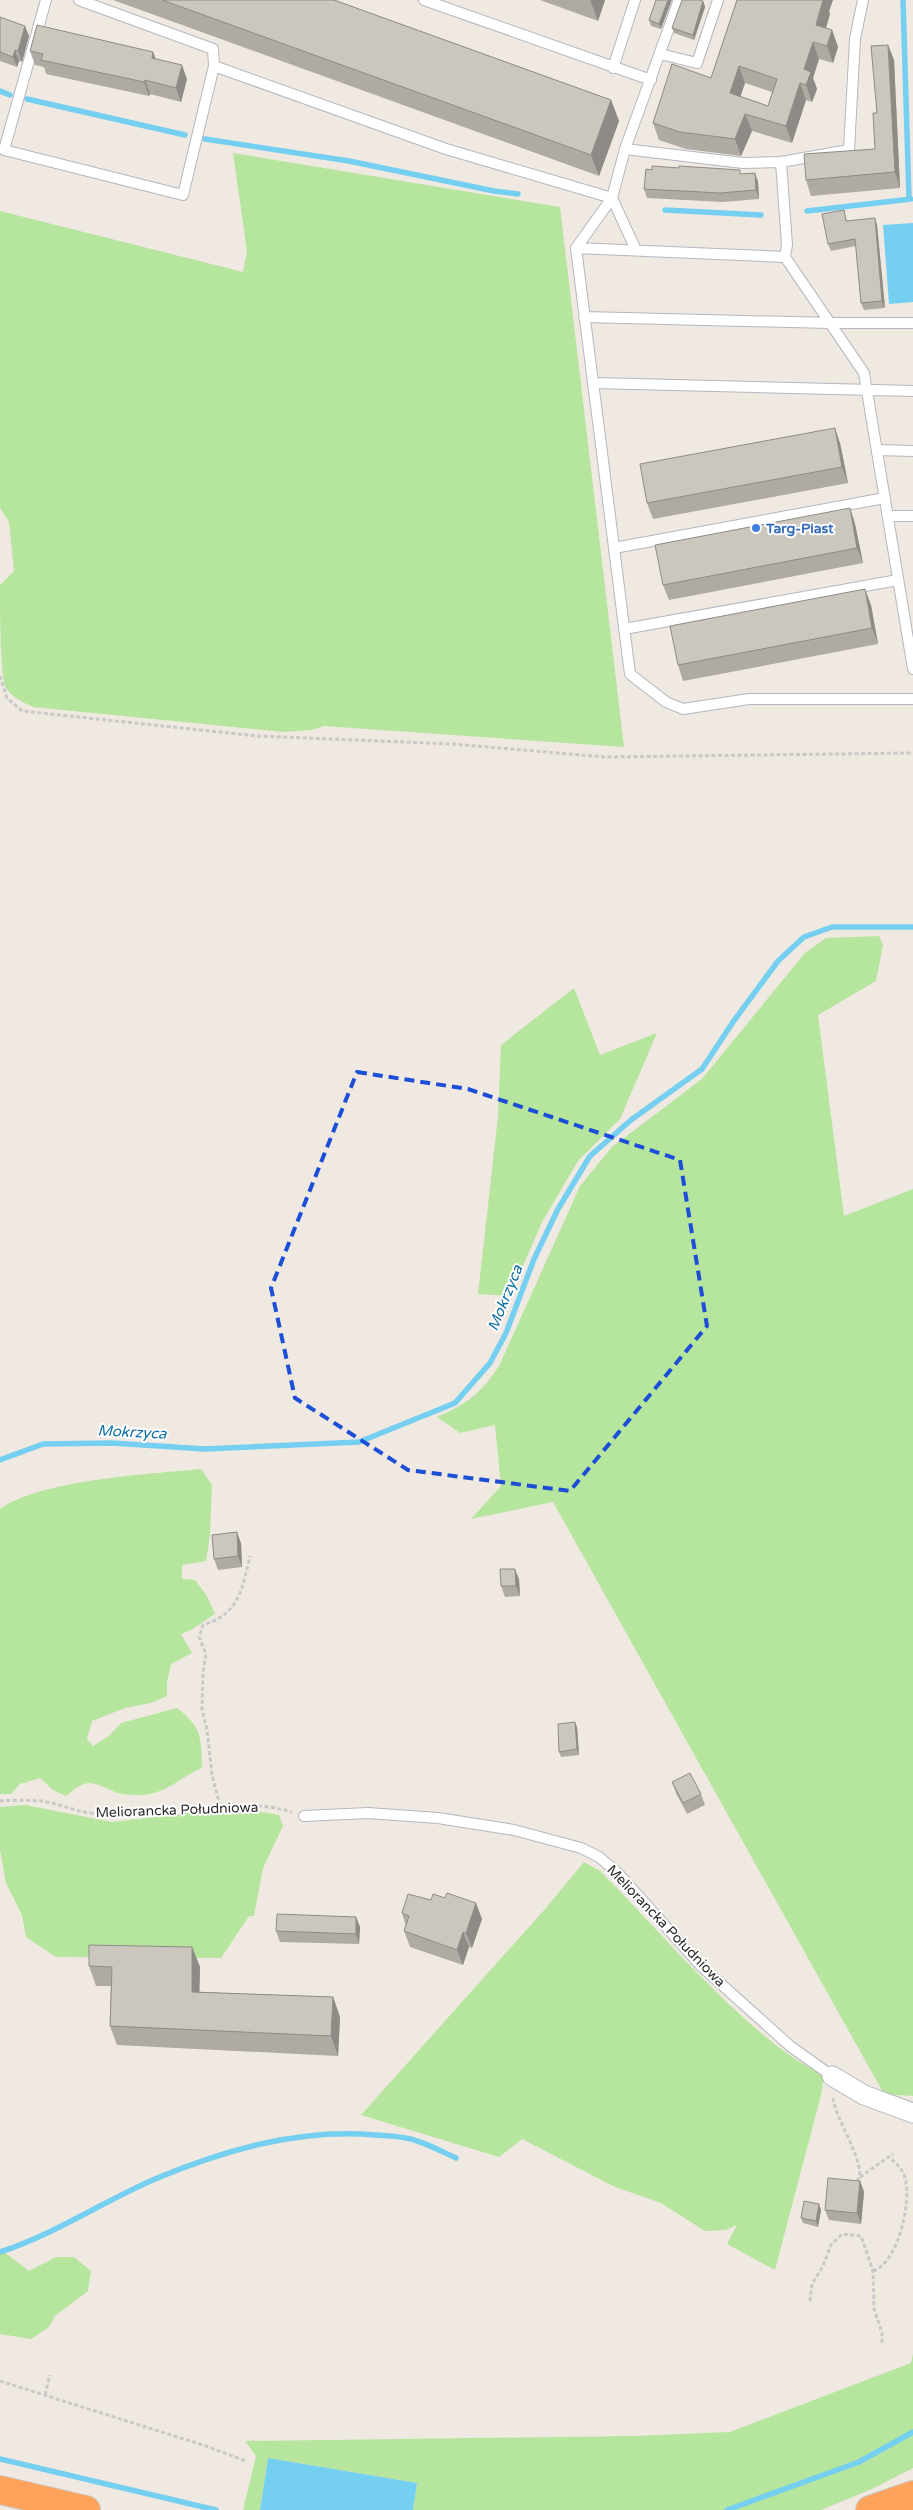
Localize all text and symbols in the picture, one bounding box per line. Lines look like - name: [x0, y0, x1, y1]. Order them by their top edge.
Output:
- place label: Targ-Piast: [765, 520, 834, 537]
- marker: Targ-Piast: [750, 522, 762, 534]
- water label: Mokrzyca: [484, 1262, 527, 1333]
- water label: Mokrzyca: [97, 1421, 168, 1443]
- street label: Meliorancka Południowa: [95, 1799, 259, 1821]
- street label: Meliorancka Południowa: [603, 1861, 729, 1991]

